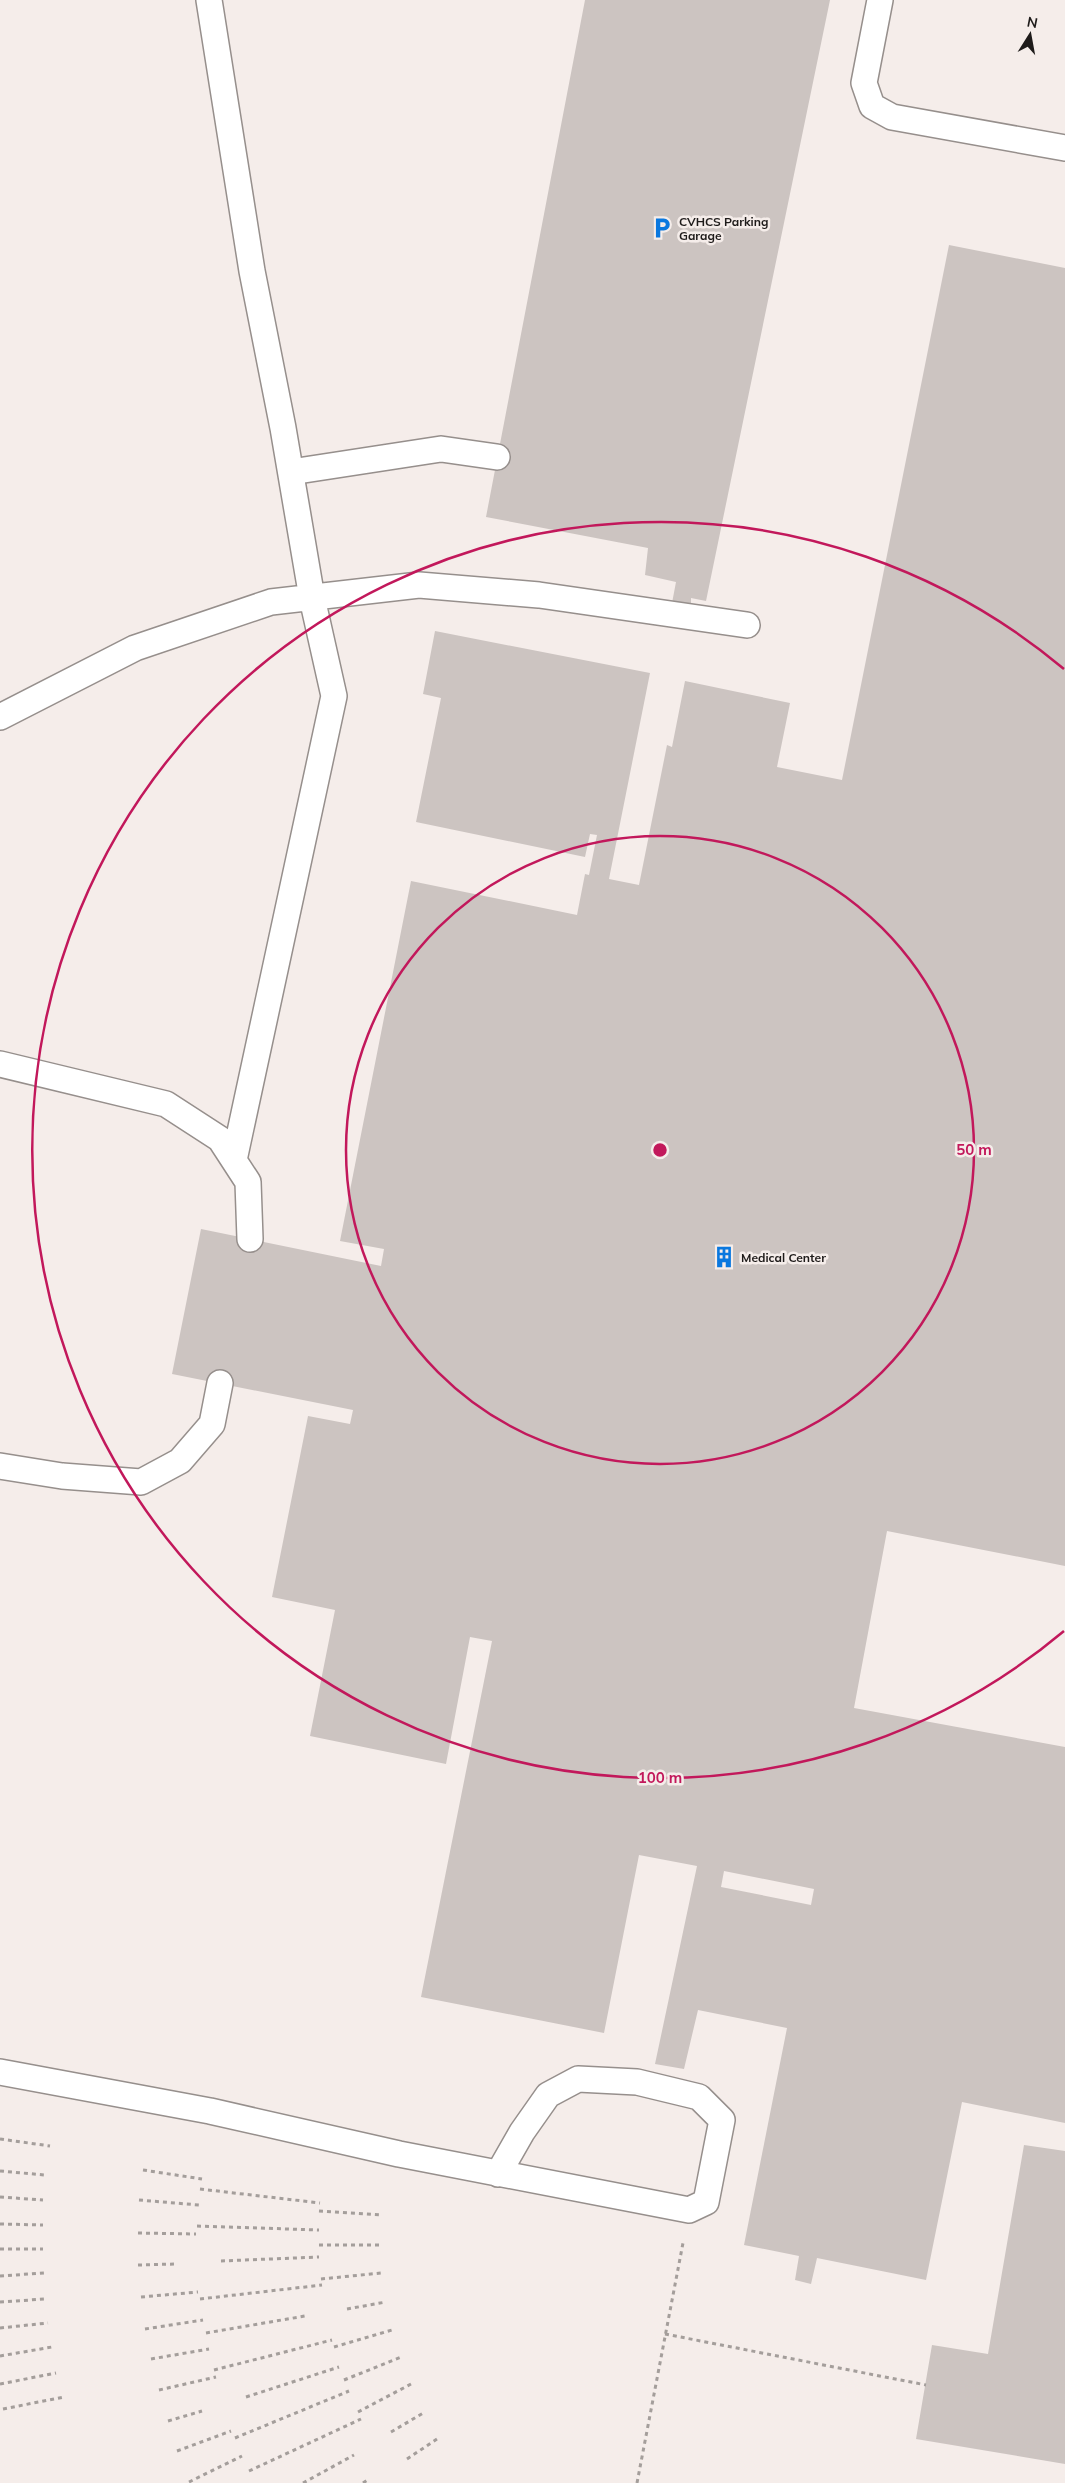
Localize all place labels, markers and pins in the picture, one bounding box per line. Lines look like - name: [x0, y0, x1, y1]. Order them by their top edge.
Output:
- place label: CVHCS Parking Garage: [679, 214, 768, 243]
- parking icon: CVHCS Parking Garage: [649, 215, 675, 241]
- centre of rings: [651, 1141, 669, 1159]
- building icon: Medical Center: [711, 1244, 737, 1270]
- place label: Medical Center: [741, 1250, 826, 1265]

